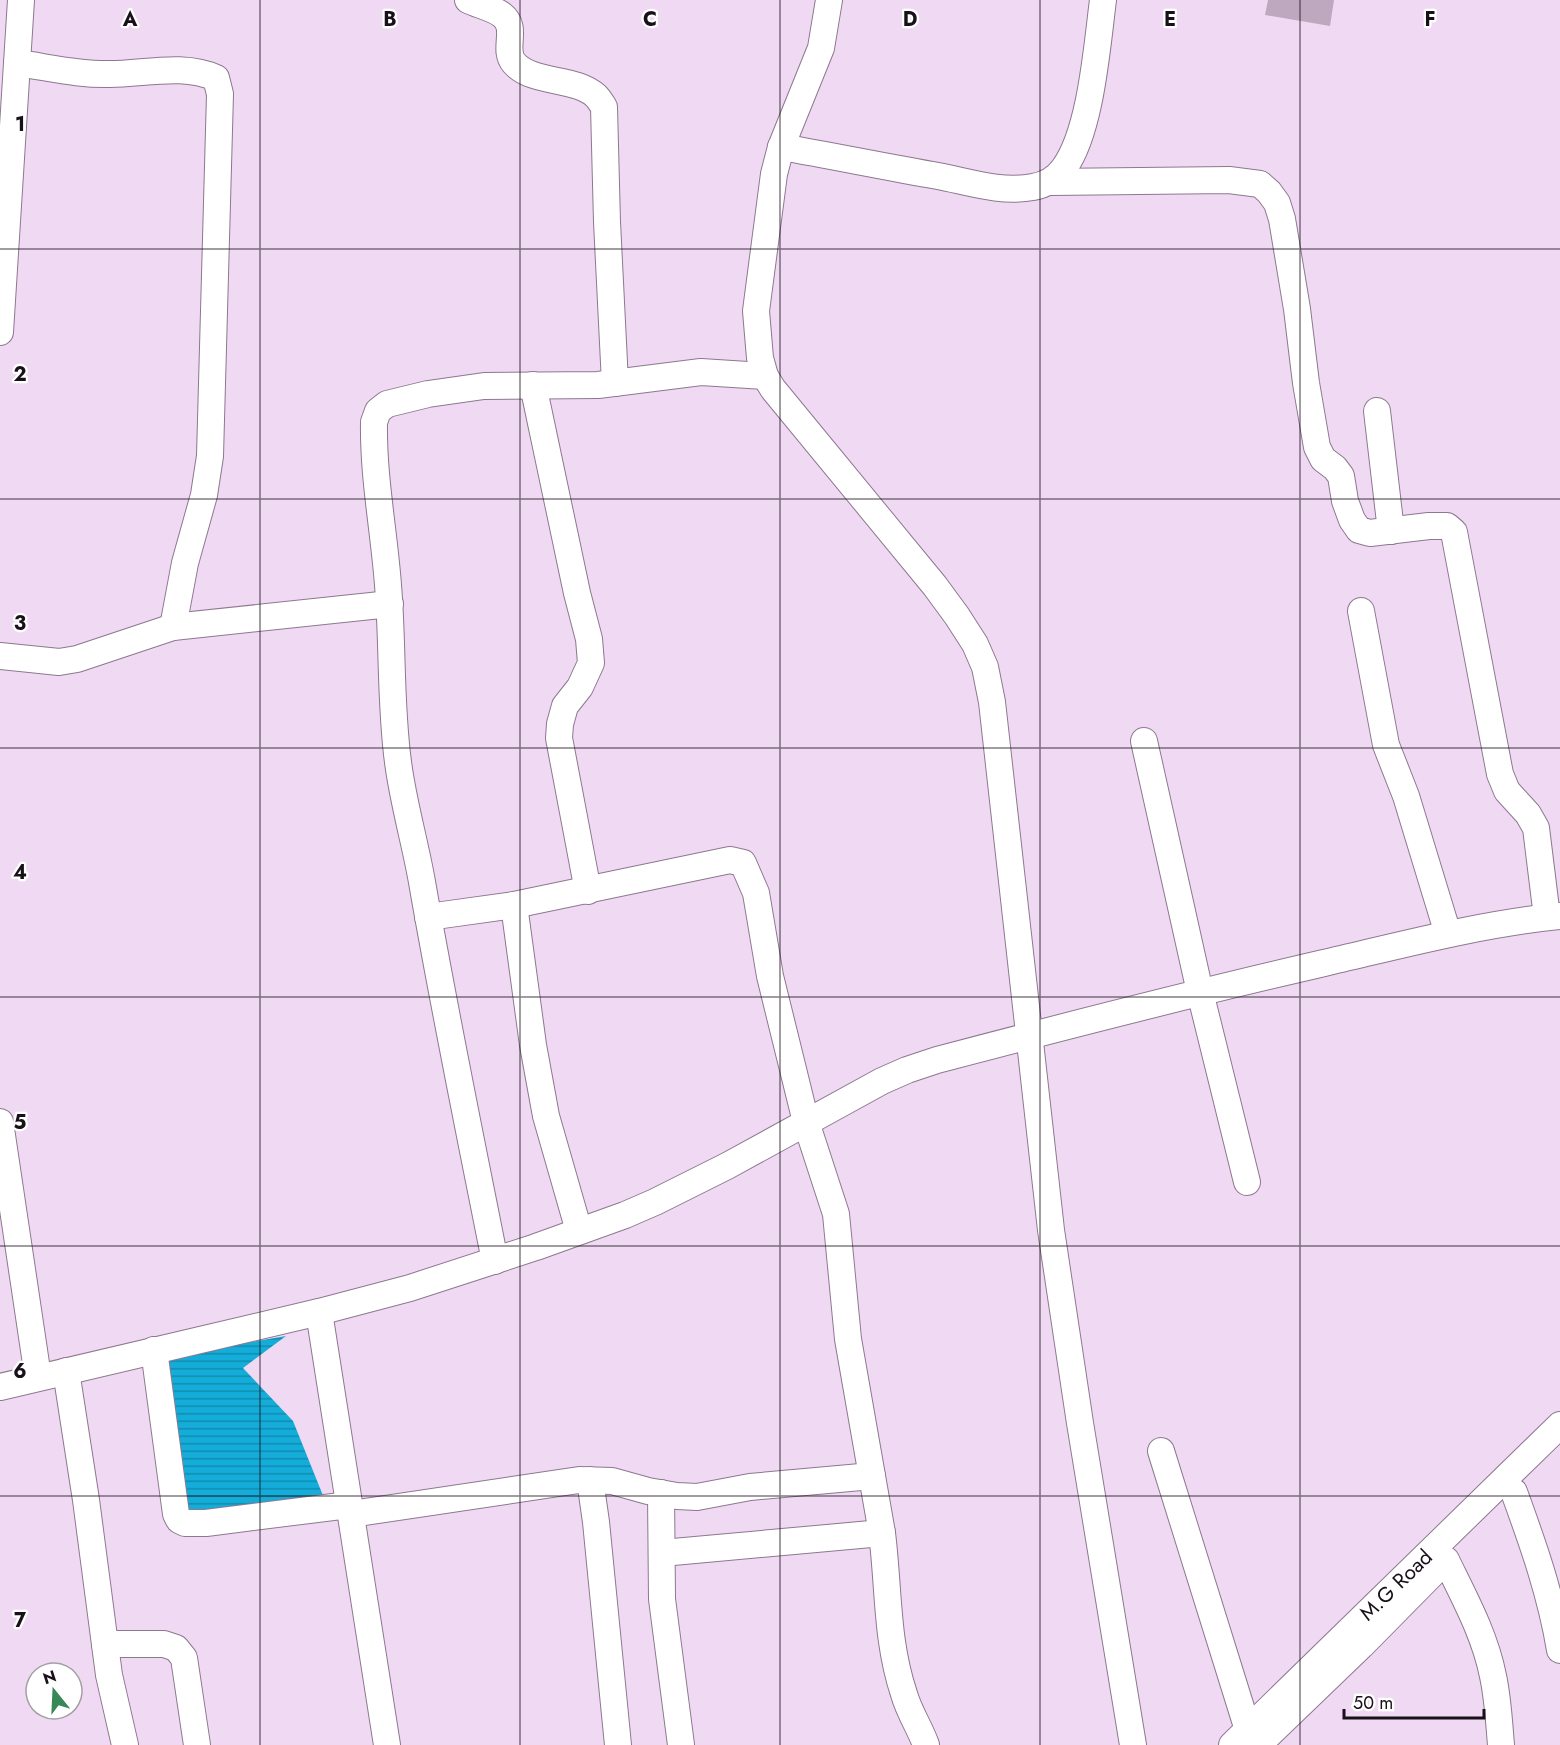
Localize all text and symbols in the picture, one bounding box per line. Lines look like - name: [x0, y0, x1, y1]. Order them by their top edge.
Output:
- text: A: [122, 5, 138, 34]
- text: B: [383, 5, 397, 34]
- text: C: [643, 5, 657, 34]
- text: D: [903, 5, 917, 34]
- text: E: [1164, 5, 1176, 34]
- text: F: [1424, 5, 1436, 34]
- text: 1: [15, 110, 25, 139]
- text: 2: [13, 360, 27, 389]
- text: 3: [14, 609, 26, 638]
- text: 4: [13, 858, 27, 887]
- text: 5: [14, 1108, 27, 1137]
- text: 6: [13, 1357, 27, 1386]
- street label: M.G Road: [1353, 1543, 1439, 1627]
- text: 7: [14, 1606, 27, 1635]
- north arrow: [24, 1661, 84, 1721]
- text: N: [40, 1664, 59, 1690]
- scale bar: [1344, 1682, 1484, 1720]
- text: 50 m: [1353, 1690, 1393, 1716]

